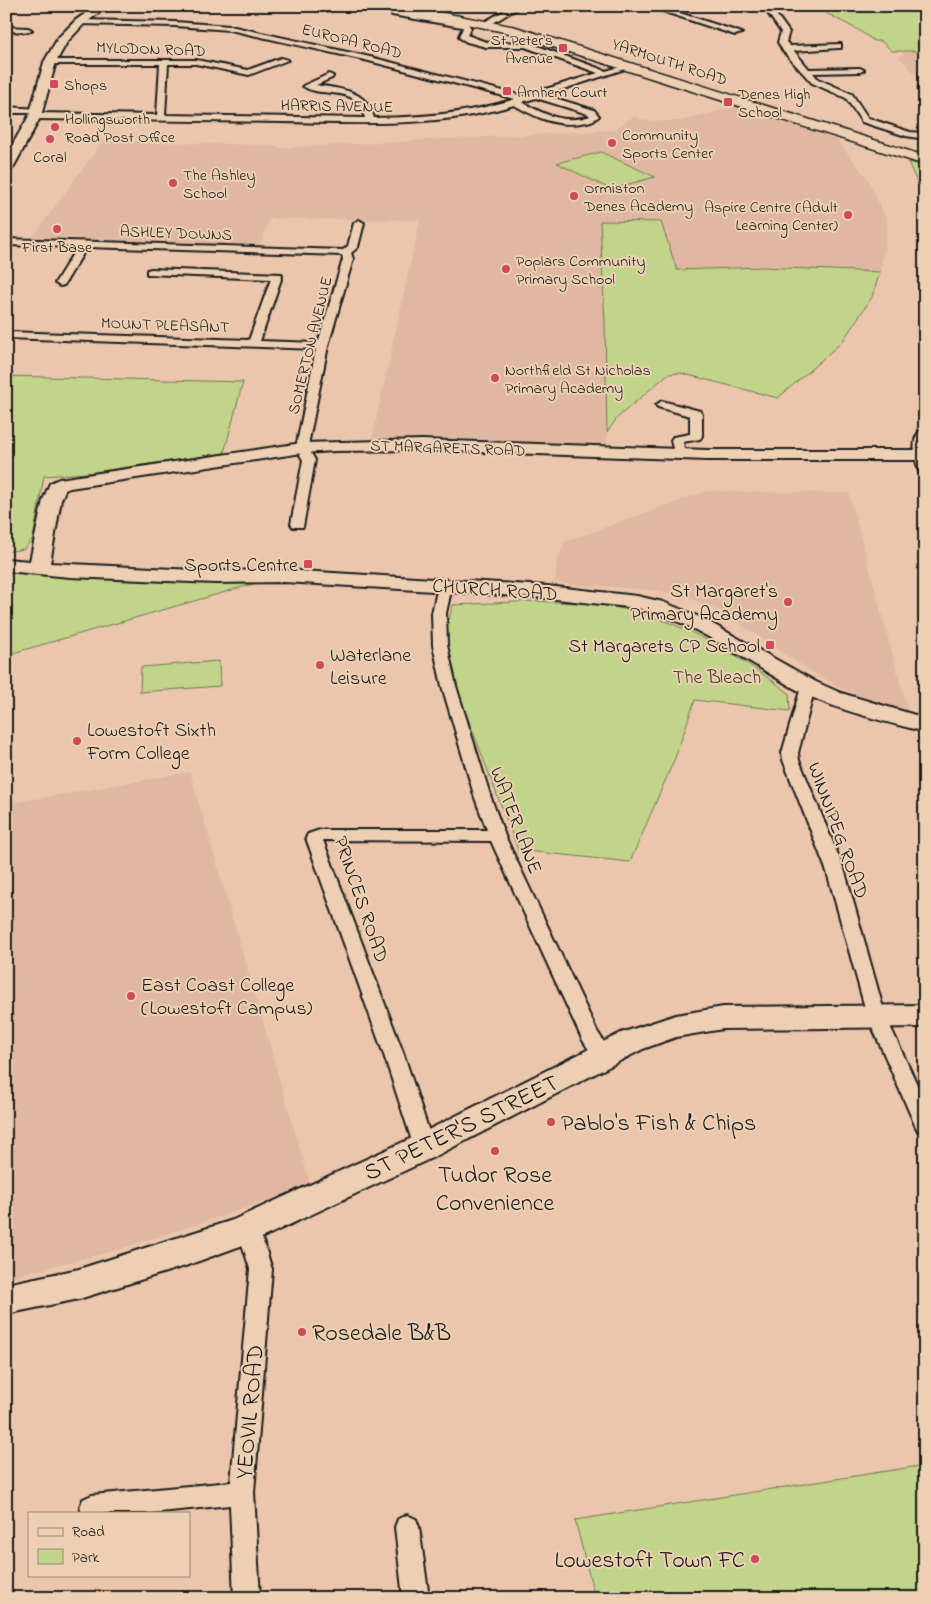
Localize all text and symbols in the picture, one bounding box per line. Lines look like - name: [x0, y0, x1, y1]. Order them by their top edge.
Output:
- street label: EUROPA ROAD: [299, 18, 404, 66]
- place label: St Peter's Avenue: [491, 29, 554, 71]
- street label: YARMOUTH ROAD: [609, 33, 730, 93]
- street label: MYLODON ROAD: [96, 36, 206, 64]
- marker: St Peter's Avenue: [557, 42, 569, 54]
- place label: Shops: [64, 74, 107, 98]
- marker: Shops: [48, 78, 60, 90]
- place label: Arnhem Court: [517, 81, 608, 105]
- place label: Denes High School: [737, 83, 810, 125]
- marker: Arnhem Court: [501, 85, 513, 97]
- street label: HARRIS AVENUE: [280, 94, 393, 120]
- marker: Denes High School: [722, 96, 734, 108]
- place label: Hollingsworth Road Post Office: [65, 108, 176, 150]
- marker: Hollingsworth Road Post Office: [49, 121, 61, 133]
- place label: Community Sports Center: [622, 124, 713, 166]
- marker: Coral: [44, 133, 56, 145]
- marker: Community Sports Center: [606, 137, 618, 149]
- place label: Coral: [33, 146, 67, 170]
- place label: The Ashley School: [183, 164, 255, 206]
- marker: The Ashley School: [167, 177, 179, 189]
- place label: Ormiston Denes Academy: [583, 177, 693, 219]
- marker: Ormiston Denes Academy: [568, 190, 580, 202]
- place label: Aspire Centre (Adult Learning Center): [704, 196, 839, 238]
- marker: Aspire Centre (Adult Learning Center): [842, 209, 854, 221]
- street label: ASHLEY DOWNS: [119, 220, 232, 248]
- marker: First Base: [51, 223, 63, 235]
- place label: First Base: [21, 236, 93, 260]
- place label: Poplars Community Primary School: [516, 250, 645, 292]
- marker: Poplars Community Primary School: [500, 263, 512, 275]
- street label: SOMERTON AVENUE: [282, 274, 340, 417]
- street label: MOUNT PLEASANT: [100, 312, 229, 340]
- place label: Northfield St Nicholas Primary Academy: [505, 359, 651, 401]
- marker: Northfield St Nicholas Primary Academy: [489, 372, 501, 384]
- street label: ST MARGARETS ROAD: [370, 434, 526, 464]
- place label: Sports Centre: [184, 552, 298, 581]
- marker: Sports Centre: [302, 558, 314, 570]
- street label: CHURCH ROAD: [431, 573, 558, 610]
- place label: St Margaret's Primary Academy: [630, 578, 778, 630]
- marker: St Margaret's Primary Academy: [782, 596, 794, 608]
- place label: St Margarets CP School: [568, 633, 760, 663]
- marker: St Margarets CP School: [764, 639, 776, 651]
- place label: Waterlane Leisure: [330, 642, 411, 694]
- marker: Waterlane Leisure: [314, 659, 326, 671]
- park label: The Bleach: [673, 664, 761, 693]
- place label: Lowestoft Sixth Form College: [86, 717, 216, 770]
- marker: Lowestoft Sixth Form College: [71, 735, 83, 747]
- street label: WINNIPEG ROAD: [799, 759, 875, 903]
- street label: WATER LANE: [481, 763, 548, 879]
- street label: PRINCES ROAD: [324, 833, 395, 967]
- place label: East Coast College (Lowestoft Campus): [141, 972, 313, 1024]
- marker: East Coast College (Lowestoft Campus): [125, 990, 137, 1002]
- street label: ST PETER'S STREET: [359, 1067, 566, 1192]
- place label: Pablo's Fish & Chips: [561, 1107, 756, 1142]
- marker: Pablo's Fish & Chips: [545, 1116, 557, 1128]
- marker: Tudor Rose Convenience: [489, 1145, 501, 1157]
- place label: Tudor Rose Convenience: [436, 1159, 554, 1222]
- place label: Rosedale B&B: [312, 1317, 451, 1352]
- marker: Rosedale B&B: [296, 1326, 308, 1338]
- street label: YEOVIL ROAD: [228, 1344, 275, 1481]
- legend: [28, 1512, 190, 1576]
- text: Road: [72, 1521, 105, 1543]
- place label: Lowestoft Town FC: [554, 1544, 745, 1579]
- text: Park: [72, 1547, 100, 1569]
- marker: Lowestoft Town FC: [749, 1553, 761, 1565]

